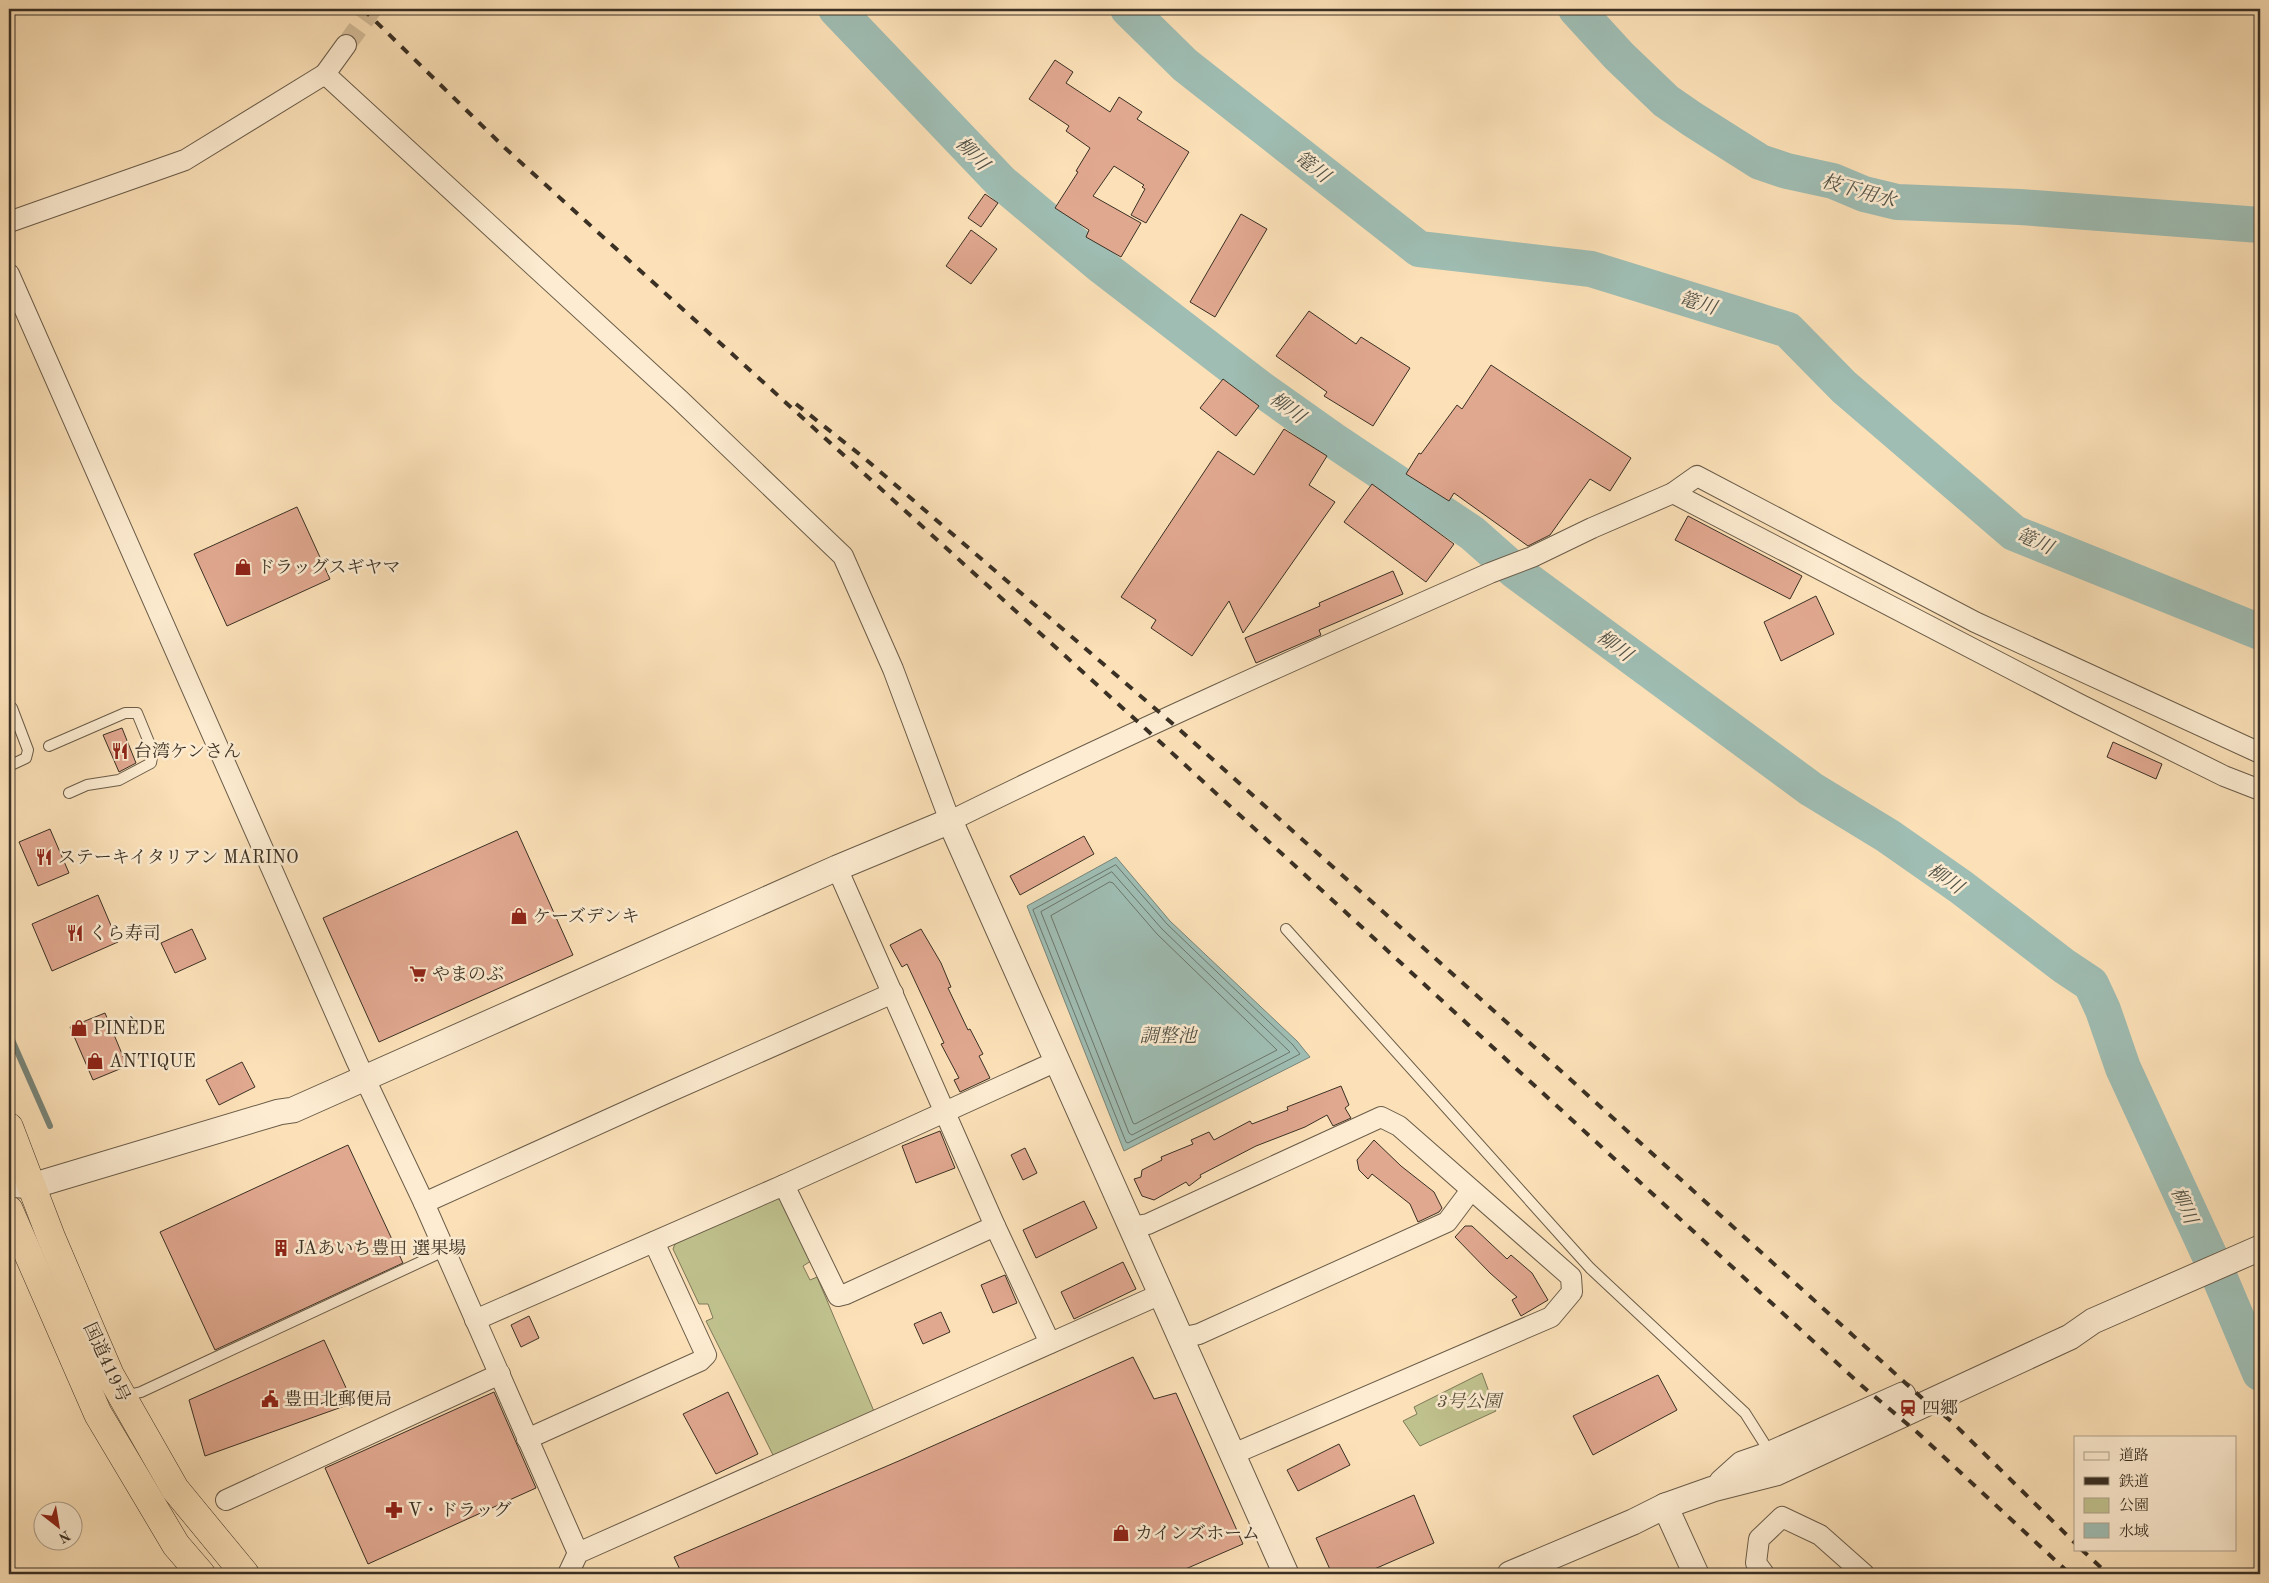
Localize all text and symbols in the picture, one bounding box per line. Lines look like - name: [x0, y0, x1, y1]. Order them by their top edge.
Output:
- water label: 柳川: [951, 133, 994, 176]
- water label: 篭川: [1291, 147, 1335, 188]
- water label: 枝下用水: [1819, 171, 1900, 213]
- water label: 篭川: [1676, 288, 1721, 320]
- water label: 柳川: [1266, 389, 1310, 429]
- water label: 篭川: [2013, 524, 2058, 560]
- shop icon: ドラッグスギヤマ: [233, 557, 253, 577]
- place label: ドラッグスギヤマ: [257, 558, 400, 577]
- water label: 柳川: [1593, 627, 1637, 667]
- restaurant icon: 台湾ケンさん: [110, 741, 130, 761]
- place label: 台湾ケンさん: [134, 741, 241, 761]
- restaurant icon: ステーキイタリアン MARINO: [34, 847, 54, 867]
- place label: ステーキイタリアン MARINO: [58, 849, 299, 867]
- water label: 柳川: [1924, 860, 1968, 900]
- shop icon: ケーズデンキ: [509, 906, 529, 926]
- place label: ケーズデンキ: [533, 907, 639, 926]
- restaurant icon: くら寿司: [65, 923, 85, 943]
- place label: くら寿司: [89, 923, 161, 943]
- supermarket icon: やまのぶ: [408, 964, 428, 984]
- place label: やまのぶ: [432, 965, 504, 984]
- place label: PINÈDE: [93, 1016, 165, 1038]
- shop icon: PINÈDE: [69, 1018, 89, 1038]
- water label: 調整池: [1139, 1026, 1198, 1047]
- shop icon: ANTIQUE: [85, 1051, 105, 1071]
- place label: ANTIQUE: [109, 1053, 196, 1071]
- water label: 柳川: [2166, 1184, 2202, 1229]
- building icon: JAあいち豊田 選果場: [271, 1238, 291, 1258]
- place label: JAあいち豊田 選果場: [295, 1238, 466, 1258]
- street label: 国道419号: [80, 1319, 134, 1405]
- public building icon: 豊田北郵便局: [260, 1389, 280, 1409]
- place label: 豊田北郵便局: [284, 1389, 392, 1409]
- park label: 3号公園: [1437, 1392, 1504, 1411]
- station icon: 四郷: [1898, 1398, 1918, 1418]
- place label: 四郷: [1922, 1398, 1958, 1418]
- legend: [2074, 1436, 2236, 1550]
- text: 道路: [2119, 1447, 2149, 1464]
- text: 鉄道: [2119, 1473, 2149, 1490]
- text: 公園: [2119, 1497, 2149, 1514]
- north arrow: [32, 1500, 82, 1550]
- pharmacy icon: V・ドラッグ: [384, 1500, 404, 1520]
- place label: V・ドラッグ: [408, 1501, 512, 1520]
- shop icon: カインズホーム: [1111, 1523, 1131, 1543]
- text: 水域: [2119, 1523, 2149, 1540]
- place label: カインズホーム: [1135, 1524, 1260, 1543]
- text: N: [56, 1528, 72, 1545]

